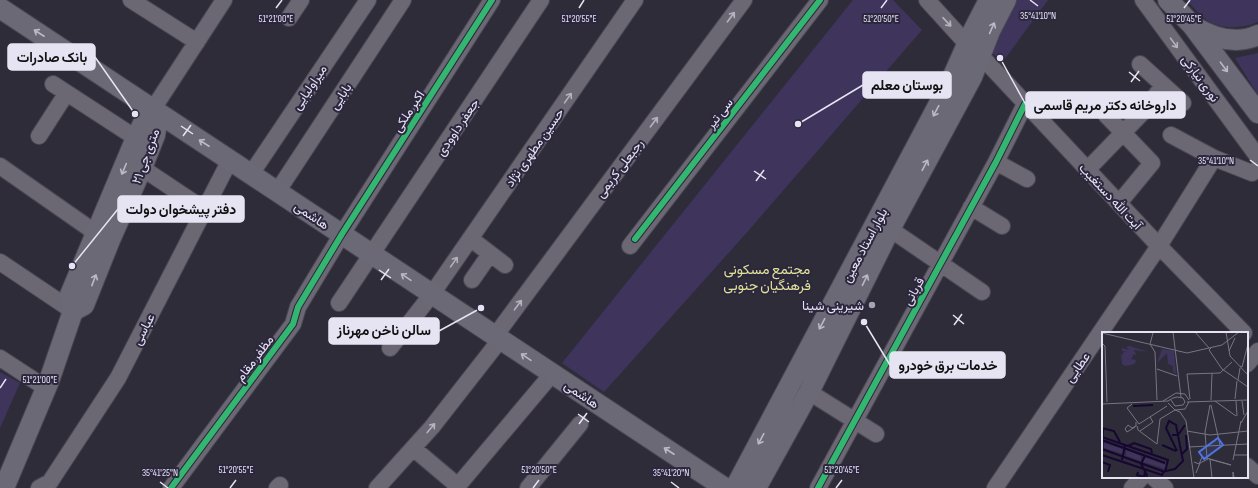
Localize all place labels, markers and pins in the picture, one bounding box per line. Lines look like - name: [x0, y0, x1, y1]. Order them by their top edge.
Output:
- callout: بانک صادرات: [8, 44, 95, 70]
- callout: بوستان معلم: [863, 72, 951, 98]
- callout: داروخانه دکتر مریم قاسمی: [1026, 92, 1185, 118]
- callout: دفتر پیشخوان دولت: [118, 196, 244, 222]
- place label: شیرینی شینا: [802, 298, 864, 314]
- marker: شیرینی شینا: [867, 300, 877, 310]
- callout: سالن ناخن مهرناز: [329, 318, 439, 344]
- callout: خدمات برق خودرو: [890, 352, 1005, 378]

